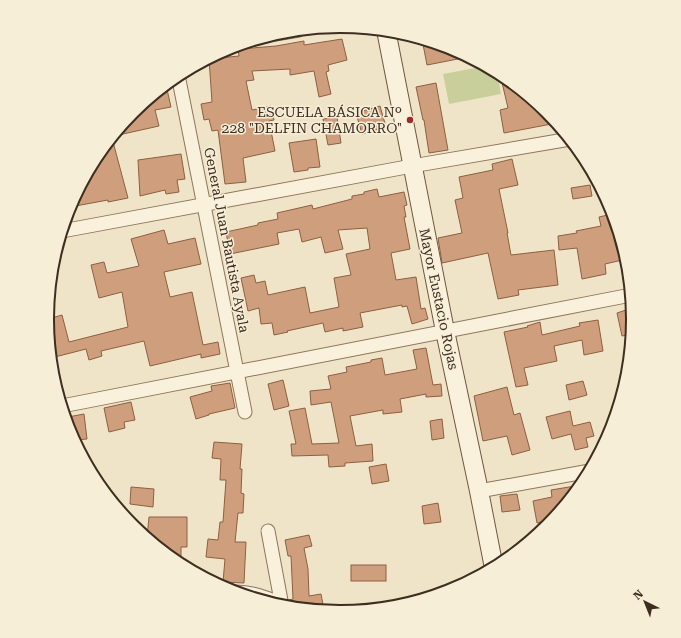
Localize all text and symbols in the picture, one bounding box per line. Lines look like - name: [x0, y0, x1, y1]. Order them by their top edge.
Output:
- place label: ESCUELA BÁSICA Nº 228 "DELFIN CHAMORRO": [222, 104, 402, 136]
- marker: ESCUELA BÁSICA Nº 228 "DELFIN CHAMORRO": [405, 115, 415, 125]
- street label: General Juan Bautista Ayala: [201, 146, 253, 334]
- street label: Mayor Eustacio Rojas: [416, 227, 462, 371]
- north arrow: [625, 582, 665, 622]
- text: N: [631, 587, 646, 603]

